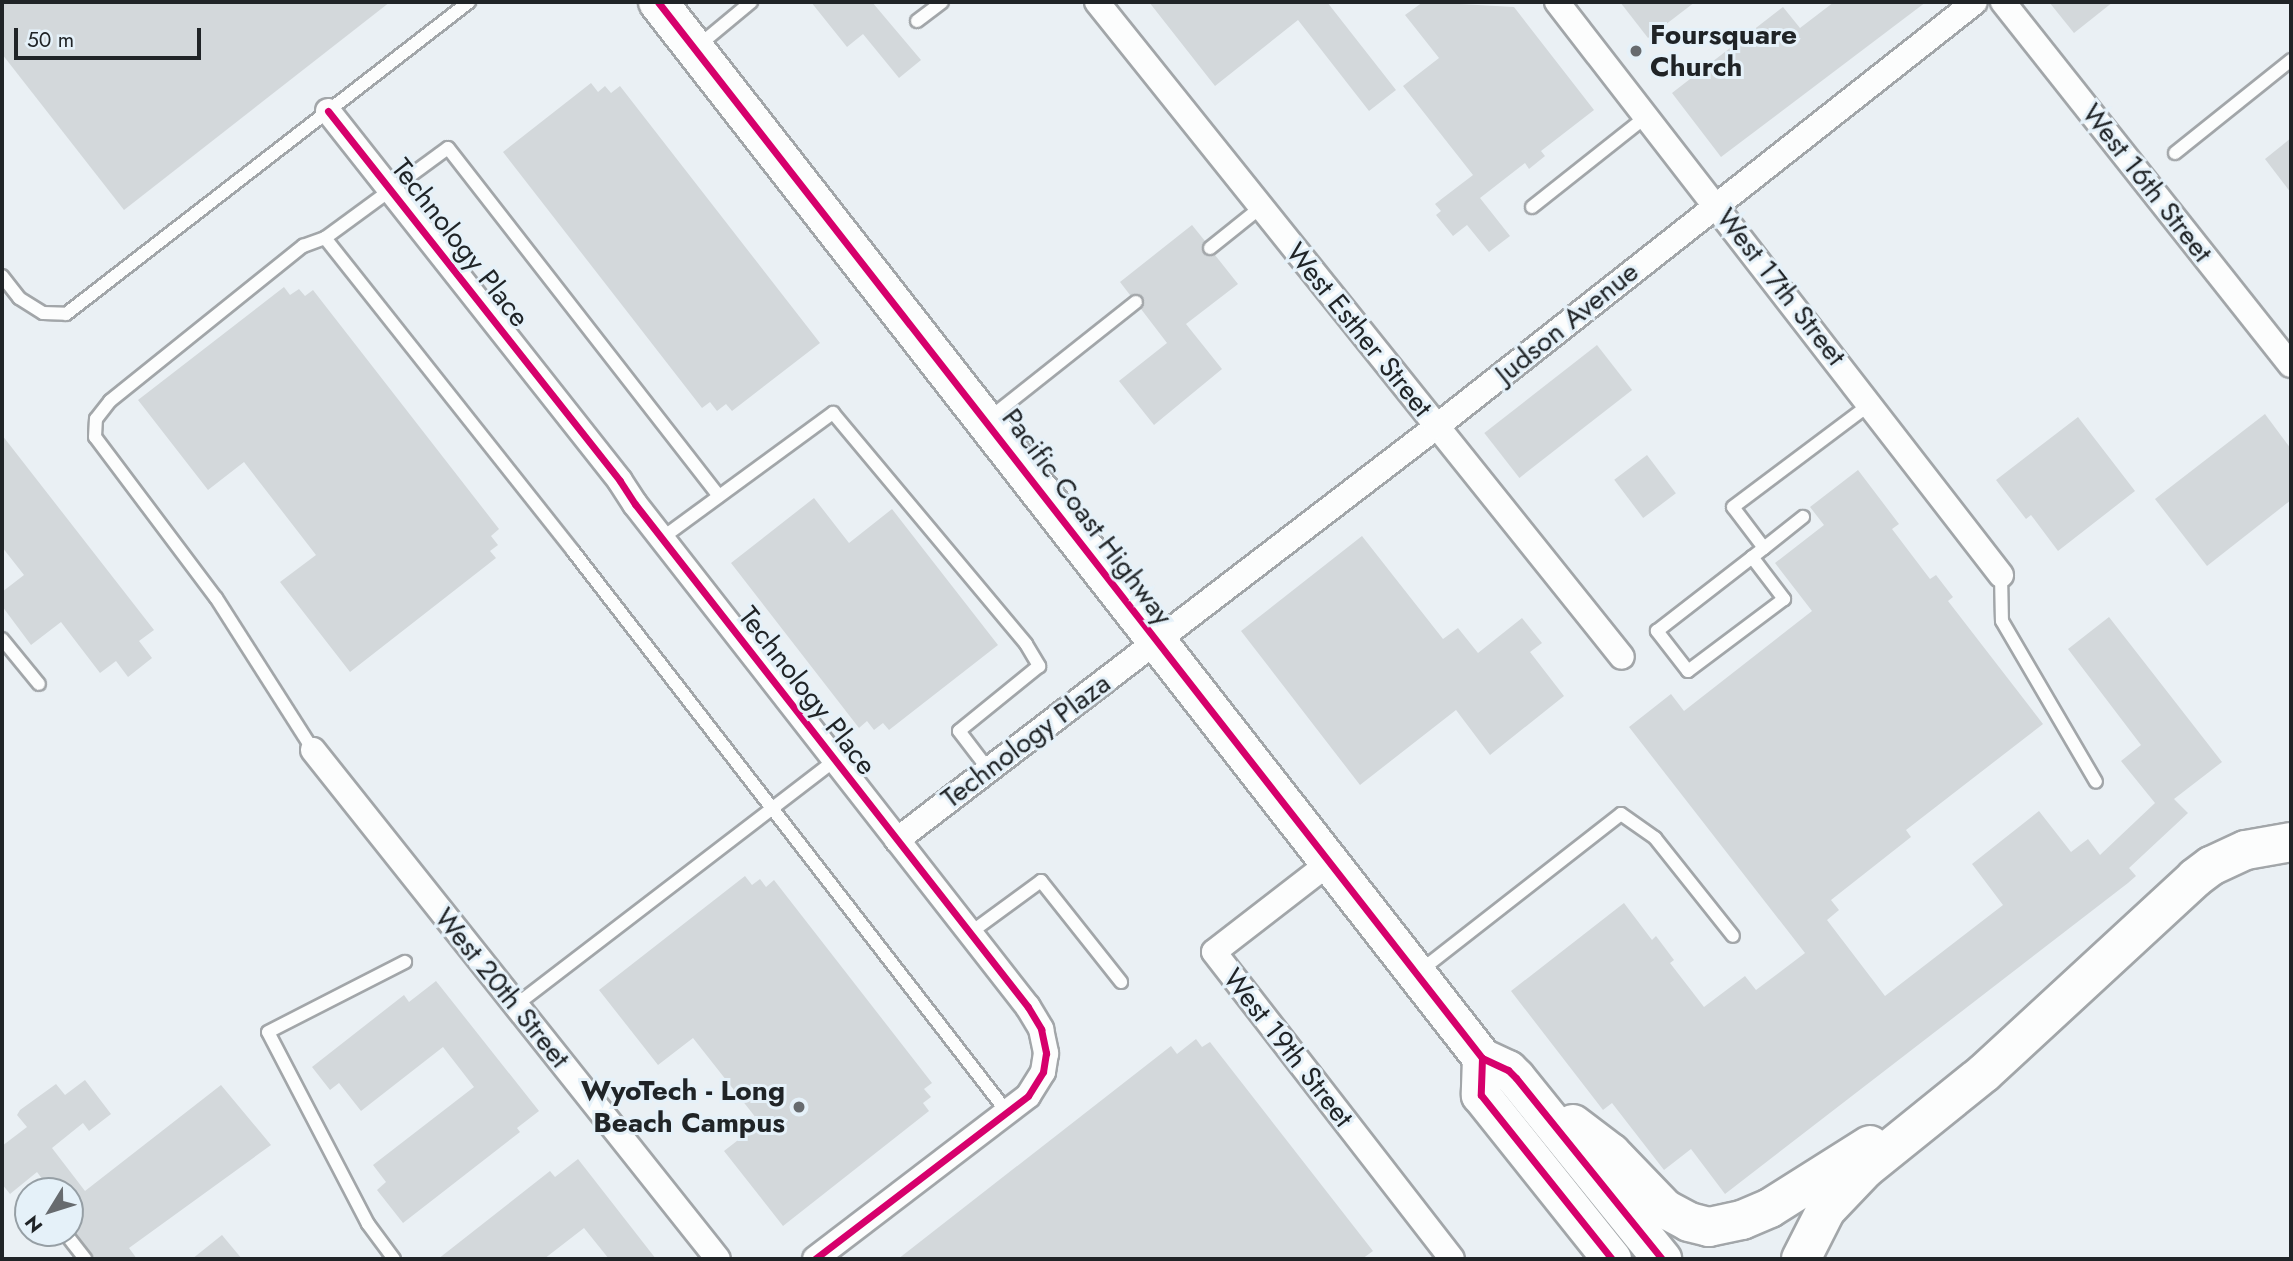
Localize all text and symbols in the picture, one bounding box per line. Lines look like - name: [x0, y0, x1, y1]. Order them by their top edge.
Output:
- scale bar: [18, 14, 205, 58]
- place label: Foursquare Church: [1650, 18, 1797, 84]
- text: 50 m: [27, 25, 74, 55]
- marker: Foursquare Church: [1628, 43, 1644, 59]
- street label: West 16th Street: [2075, 97, 2219, 269]
- street label: Technology Place: [384, 152, 536, 334]
- street label: West 17th Street: [1709, 202, 1853, 372]
- street label: West Esther Street: [1279, 236, 1439, 424]
- street label: Judson Avenue: [1489, 255, 1645, 391]
- street label: Pacific Coast Highway: [995, 402, 1179, 632]
- street label: Technology Place: [731, 600, 883, 782]
- street label: Technology Plaza: [935, 667, 1117, 815]
- street label: West 20th Street: [427, 901, 577, 1075]
- street label: West 19th Street: [1216, 962, 1360, 1134]
- place label: WyoTech - Long Beach Campus: [581, 1074, 785, 1140]
- marker: WyoTech - Long Beach Campus: [791, 1099, 807, 1115]
- north arrow: [14, 1177, 84, 1247]
- text: N: [18, 1210, 49, 1238]

